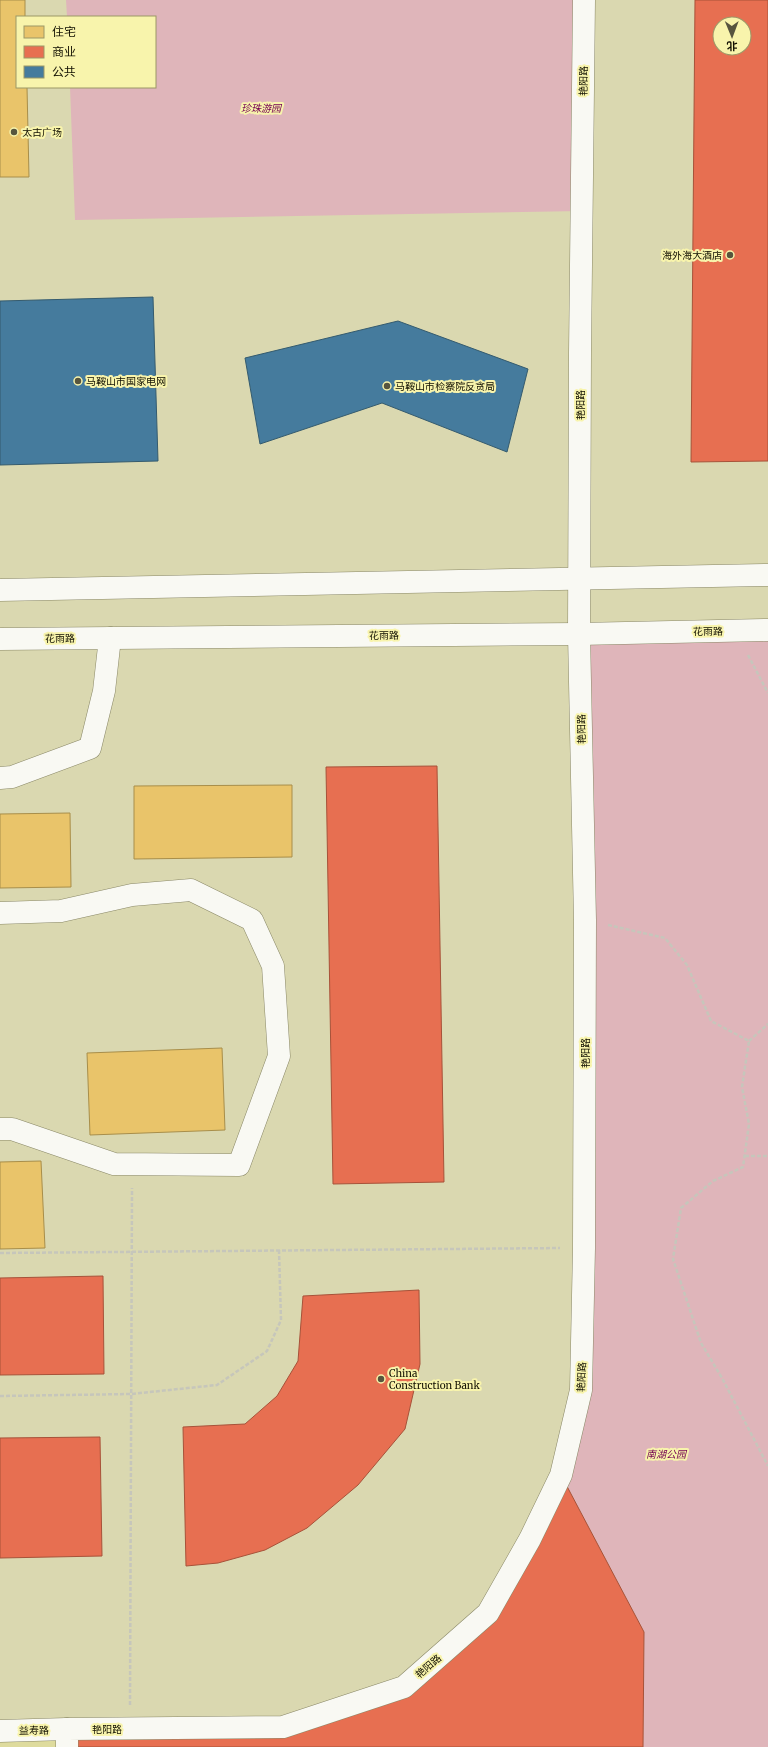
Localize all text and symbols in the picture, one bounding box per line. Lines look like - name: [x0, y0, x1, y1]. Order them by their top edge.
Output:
- legend: [16, 16, 156, 88]
- north arrow: [712, 16, 752, 56]
- text: 住宅: [52, 24, 76, 39]
- text: 北: [727, 39, 738, 53]
- text: 商业: [52, 44, 76, 59]
- text: 公共: [52, 64, 76, 79]
- street label: 艳阳路: [577, 66, 590, 96]
- park label: 珍珠游园: [241, 102, 283, 115]
- place label: 太古广场: [22, 126, 62, 139]
- marker: 太古广场: [9, 127, 19, 137]
- place label: 海外海大酒店: [662, 249, 722, 262]
- marker: 海外海大酒店: [725, 250, 735, 260]
- place label: 马鞍山市国家电网: [86, 375, 166, 388]
- marker: 马鞍山市国家电网: [73, 376, 83, 386]
- place label: 马鞍山市检察院反贪局: [395, 380, 495, 393]
- marker: 马鞍山市检察院反贪局: [382, 381, 392, 391]
- street label: 艳阳路: [574, 390, 587, 420]
- street label: 花雨路: [693, 625, 723, 638]
- street label: 花雨路: [369, 629, 399, 642]
- street label: 花雨路: [45, 632, 75, 645]
- street label: 艳阳路: [575, 714, 588, 744]
- street label: 艳阳路: [579, 1038, 592, 1068]
- street label: 艳阳路: [574, 1362, 589, 1392]
- place label: China Construction Bank: [389, 1367, 480, 1392]
- marker: China Construction Bank: [376, 1374, 386, 1384]
- park label: 南湖公园: [646, 1448, 688, 1461]
- street label: 艳阳路: [413, 1652, 444, 1681]
- street label: 艳阳路: [92, 1723, 122, 1736]
- street label: 益寿路: [19, 1724, 49, 1737]

